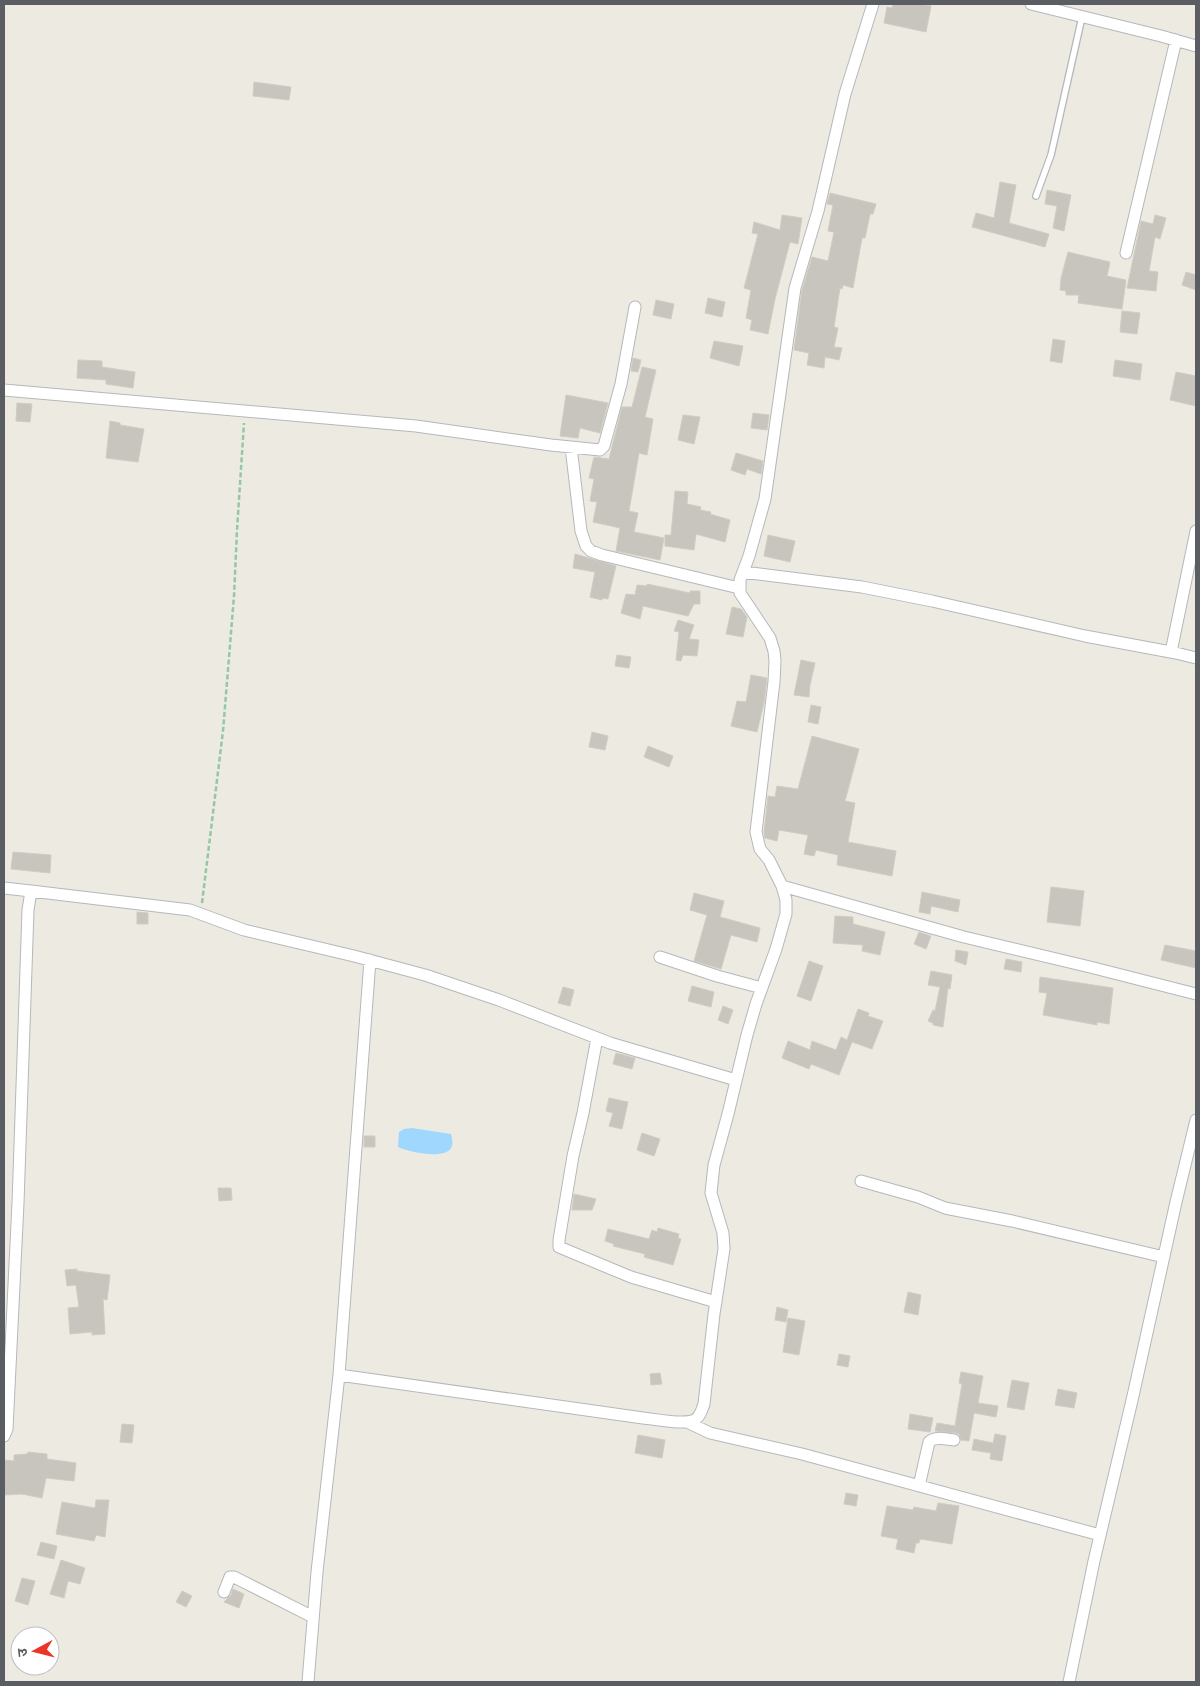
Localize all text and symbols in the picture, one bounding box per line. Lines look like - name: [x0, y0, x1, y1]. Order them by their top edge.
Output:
- north arrow: [10, 1626, 60, 1676]
- text: उ: [13, 1647, 32, 1658]

